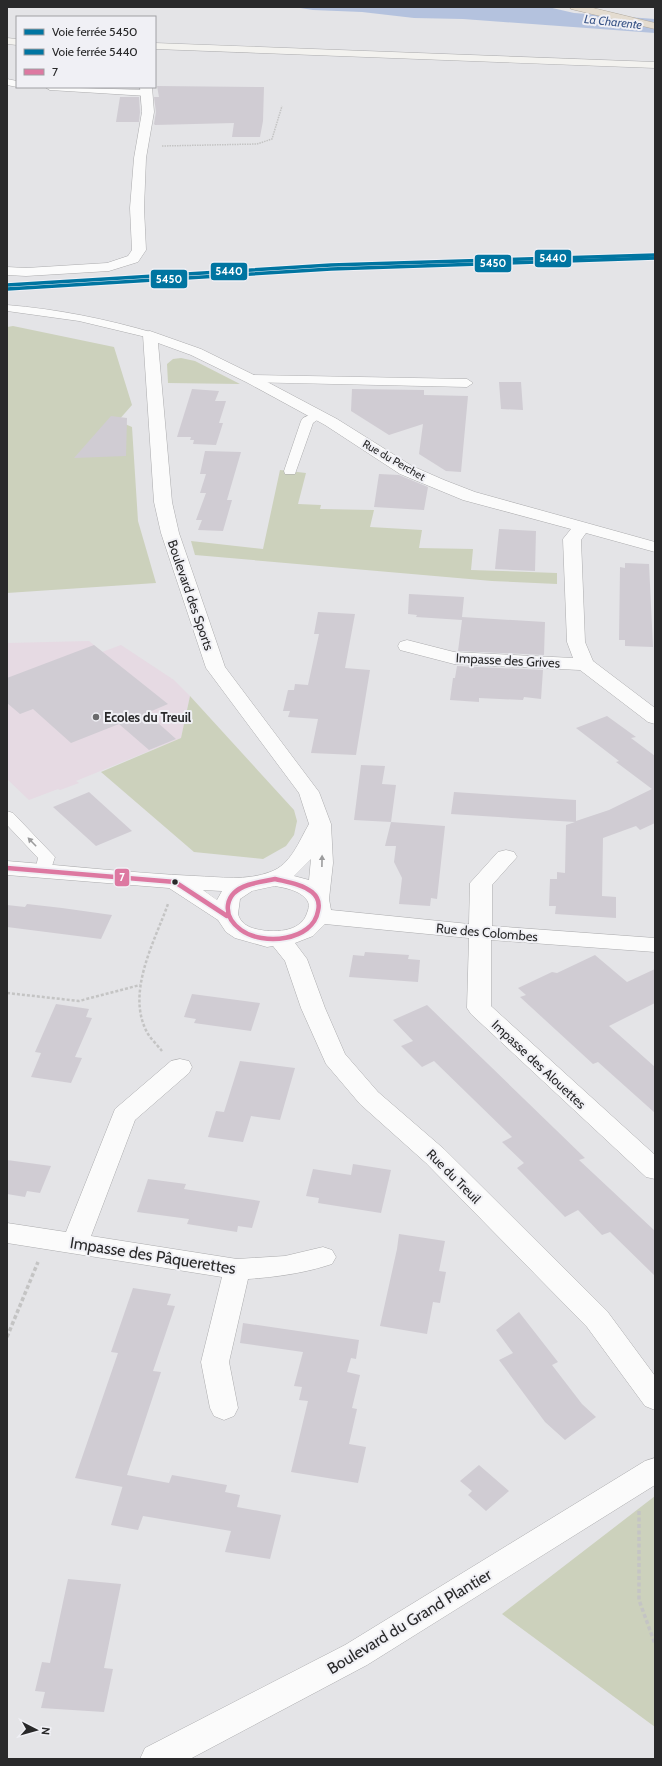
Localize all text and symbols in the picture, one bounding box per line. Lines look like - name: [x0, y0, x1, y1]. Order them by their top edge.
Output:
- water label: La Charente: [583, 11, 643, 32]
- legend: [16, 16, 156, 88]
- text: Voie ferrée 5450: [52, 24, 137, 39]
- text: Voie ferrée 5440: [52, 44, 138, 59]
- text: 7: [52, 64, 58, 79]
- line badge: 5440: [534, 249, 572, 268]
- text: 5440: [539, 251, 567, 265]
- line badge: 5450: [474, 254, 512, 273]
- text: 5450: [480, 256, 506, 270]
- line badge: 5440: [210, 262, 248, 281]
- text: 5440: [215, 264, 243, 278]
- line badge: 5450: [150, 269, 188, 289]
- text: 5450: [156, 272, 182, 286]
- street label: Rue du Perchet: [360, 436, 428, 484]
- street label: Boulevard des Sports: [165, 538, 218, 653]
- street label: Impasse des Grives: [455, 649, 561, 671]
- place label: Ecoles du Treuil: [104, 709, 192, 725]
- marker: Ecoles du Treuil: [91, 712, 101, 722]
- one-way arrow: [27, 837, 37, 847]
- one-way arrow: [319, 854, 325, 867]
- line badge: 7: [114, 868, 130, 887]
- text: 7: [119, 870, 125, 884]
- unlabelled marker: [170, 877, 180, 887]
- street label: Rue des Colombes: [435, 920, 539, 944]
- street label: Impasse des Alouettes: [489, 1016, 590, 1112]
- street label: Rue du Treuil: [424, 1146, 484, 1206]
- street label: Impasse des Pâquerettes: [69, 1233, 238, 1278]
- street label: Boulevard du Grand Plantier: [324, 1564, 496, 1678]
- north arrow: [16, 1710, 56, 1750]
- text: N: [39, 1726, 53, 1736]

